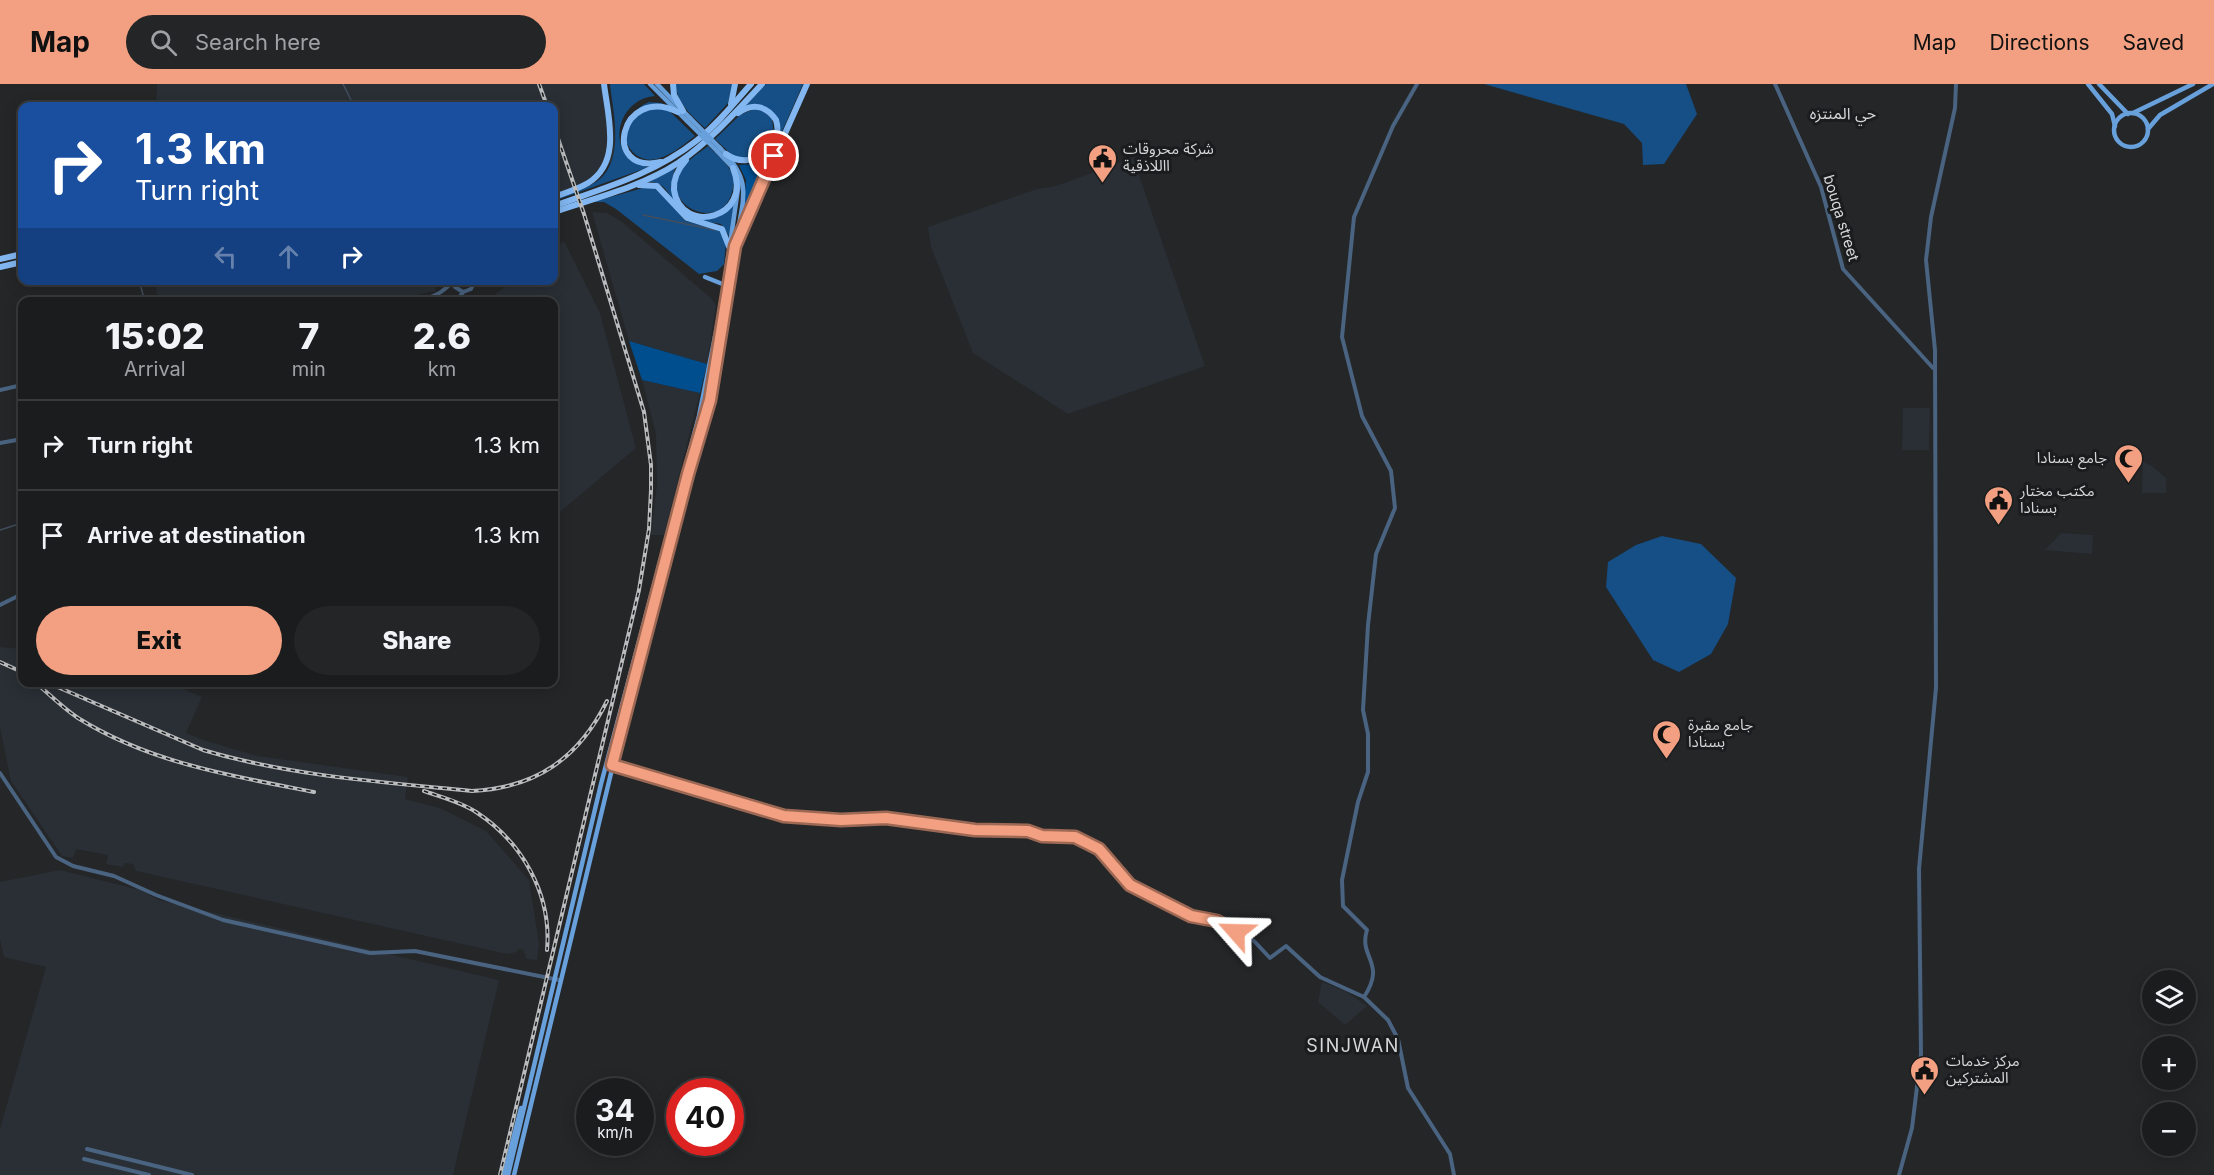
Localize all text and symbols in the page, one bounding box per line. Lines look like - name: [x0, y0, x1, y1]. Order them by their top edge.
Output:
- search box: [126, 15, 546, 69]
- text: Map: [30, 25, 90, 59]
- icon: search: [147, 26, 180, 59]
- text: Search here: [195, 29, 321, 55]
- text: Map: [1913, 30, 1956, 55]
- text: Directions: [1989, 30, 2090, 55]
- text: Saved: [2123, 30, 2184, 55]
- district label: حي المنتزه: [1810, 103, 1876, 126]
- text: 1.3 km: [135, 123, 266, 174]
- icon: right: [36, 126, 114, 204]
- pin: [748, 130, 799, 181]
- icon: arrive: [757, 139, 790, 172]
- place label: شركة محروقات االلاذقية: [1123, 139, 1214, 175]
- public building icon: شركة محروقات االلاذقية: [1086, 142, 1118, 184]
- street label: bouqa street: [1819, 172, 1864, 264]
- text: Turn right: [135, 174, 259, 207]
- icon: left: [209, 240, 242, 273]
- icon: ahead: [272, 240, 305, 273]
- icon: right: [335, 240, 368, 273]
- text: 15:02: [105, 314, 205, 358]
- text: 7: [298, 314, 319, 358]
- text: 2.6: [413, 314, 471, 358]
- text: Arrival: [124, 357, 186, 381]
- text: min: [292, 357, 326, 381]
- text: km: [428, 357, 456, 381]
- icon: right: [36, 429, 69, 462]
- text: Turn right: [87, 432, 193, 458]
- text: 1.3 km: [474, 432, 540, 458]
- mosque icon: جامع بسنادا: [2112, 442, 2144, 484]
- place label: جامع بسنادا: [2037, 448, 2107, 470]
- place label: مكتب مختار بسنادا: [2019, 481, 2095, 517]
- public building icon: مكتب مختار بسنادا: [1983, 484, 2015, 526]
- icon: arrive: [36, 519, 69, 552]
- text: Arrive at destination: [87, 522, 306, 548]
- text: 1.3 km: [474, 522, 540, 548]
- button: Exit: [36, 606, 282, 675]
- button: Share: [294, 606, 540, 675]
- place label: جامع مقبرة بسنادا: [1688, 715, 1753, 751]
- mosque icon: جامع مقبرة بسنادا: [1651, 718, 1683, 760]
- position arrow: [1204, 900, 1268, 964]
- map controls: [2142, 970, 2196, 1156]
- button: layers: [2142, 970, 2196, 1024]
- district label: SINJWAN: [1306, 1035, 1400, 1056]
- button: +: [2142, 1036, 2196, 1090]
- place label: مركز خدمات المشتركين: [1946, 1051, 2020, 1087]
- public building icon: مركز خدمات المشتركين: [1909, 1054, 1941, 1096]
- speed limit sign: 40: [666, 1078, 744, 1156]
- text: 34: [595, 1092, 635, 1128]
- button: −: [2142, 1102, 2196, 1156]
- text: km/h: [597, 1123, 633, 1142]

